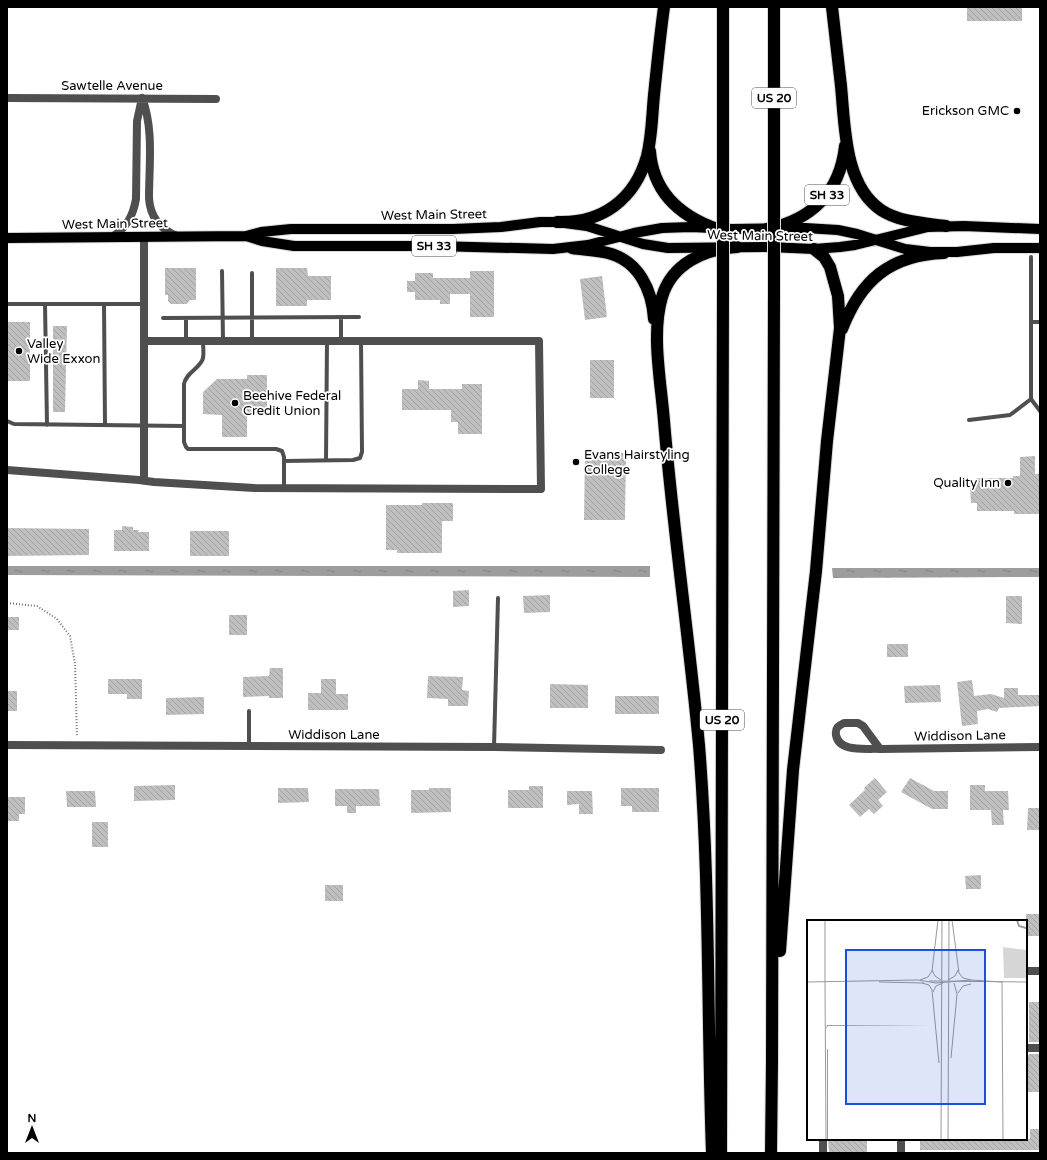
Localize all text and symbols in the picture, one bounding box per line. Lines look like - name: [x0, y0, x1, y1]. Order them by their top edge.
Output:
- street label: Sawtelle Avenue: [61, 78, 163, 94]
- road number: US 20: [752, 88, 796, 108]
- place label: Erickson GMC: [922, 103, 1009, 119]
- marker: Erickson GMC: [1012, 106, 1022, 116]
- road number: SH 33: [805, 185, 849, 205]
- street label: West Main Street: [381, 206, 487, 224]
- street label: West Main Street: [62, 215, 168, 233]
- street label: West Main Street: [707, 227, 813, 245]
- road number: SH 33: [412, 236, 456, 256]
- place label: Valley Wide Exxon: [27, 336, 100, 367]
- marker: Valley Wide Exxon: [14, 346, 24, 356]
- place label: Beehive Federal Credit Union: [243, 388, 341, 419]
- marker: Beehive Federal Credit Union: [230, 398, 240, 408]
- place label: Evans Hairstyling College: [584, 447, 690, 478]
- marker: Evans Hairstyling College: [571, 457, 581, 467]
- place label: Quality Inn: [933, 475, 1000, 491]
- marker: Quality Inn: [1003, 478, 1013, 488]
- road number: US 20: [700, 710, 744, 730]
- street label: Widdison Lane: [288, 727, 380, 743]
- street label: Widdison Lane: [914, 727, 1006, 745]
- inset map: [807, 920, 1027, 1140]
- north arrow: [12, 1108, 52, 1148]
- text: N: [28, 1112, 36, 1125]

